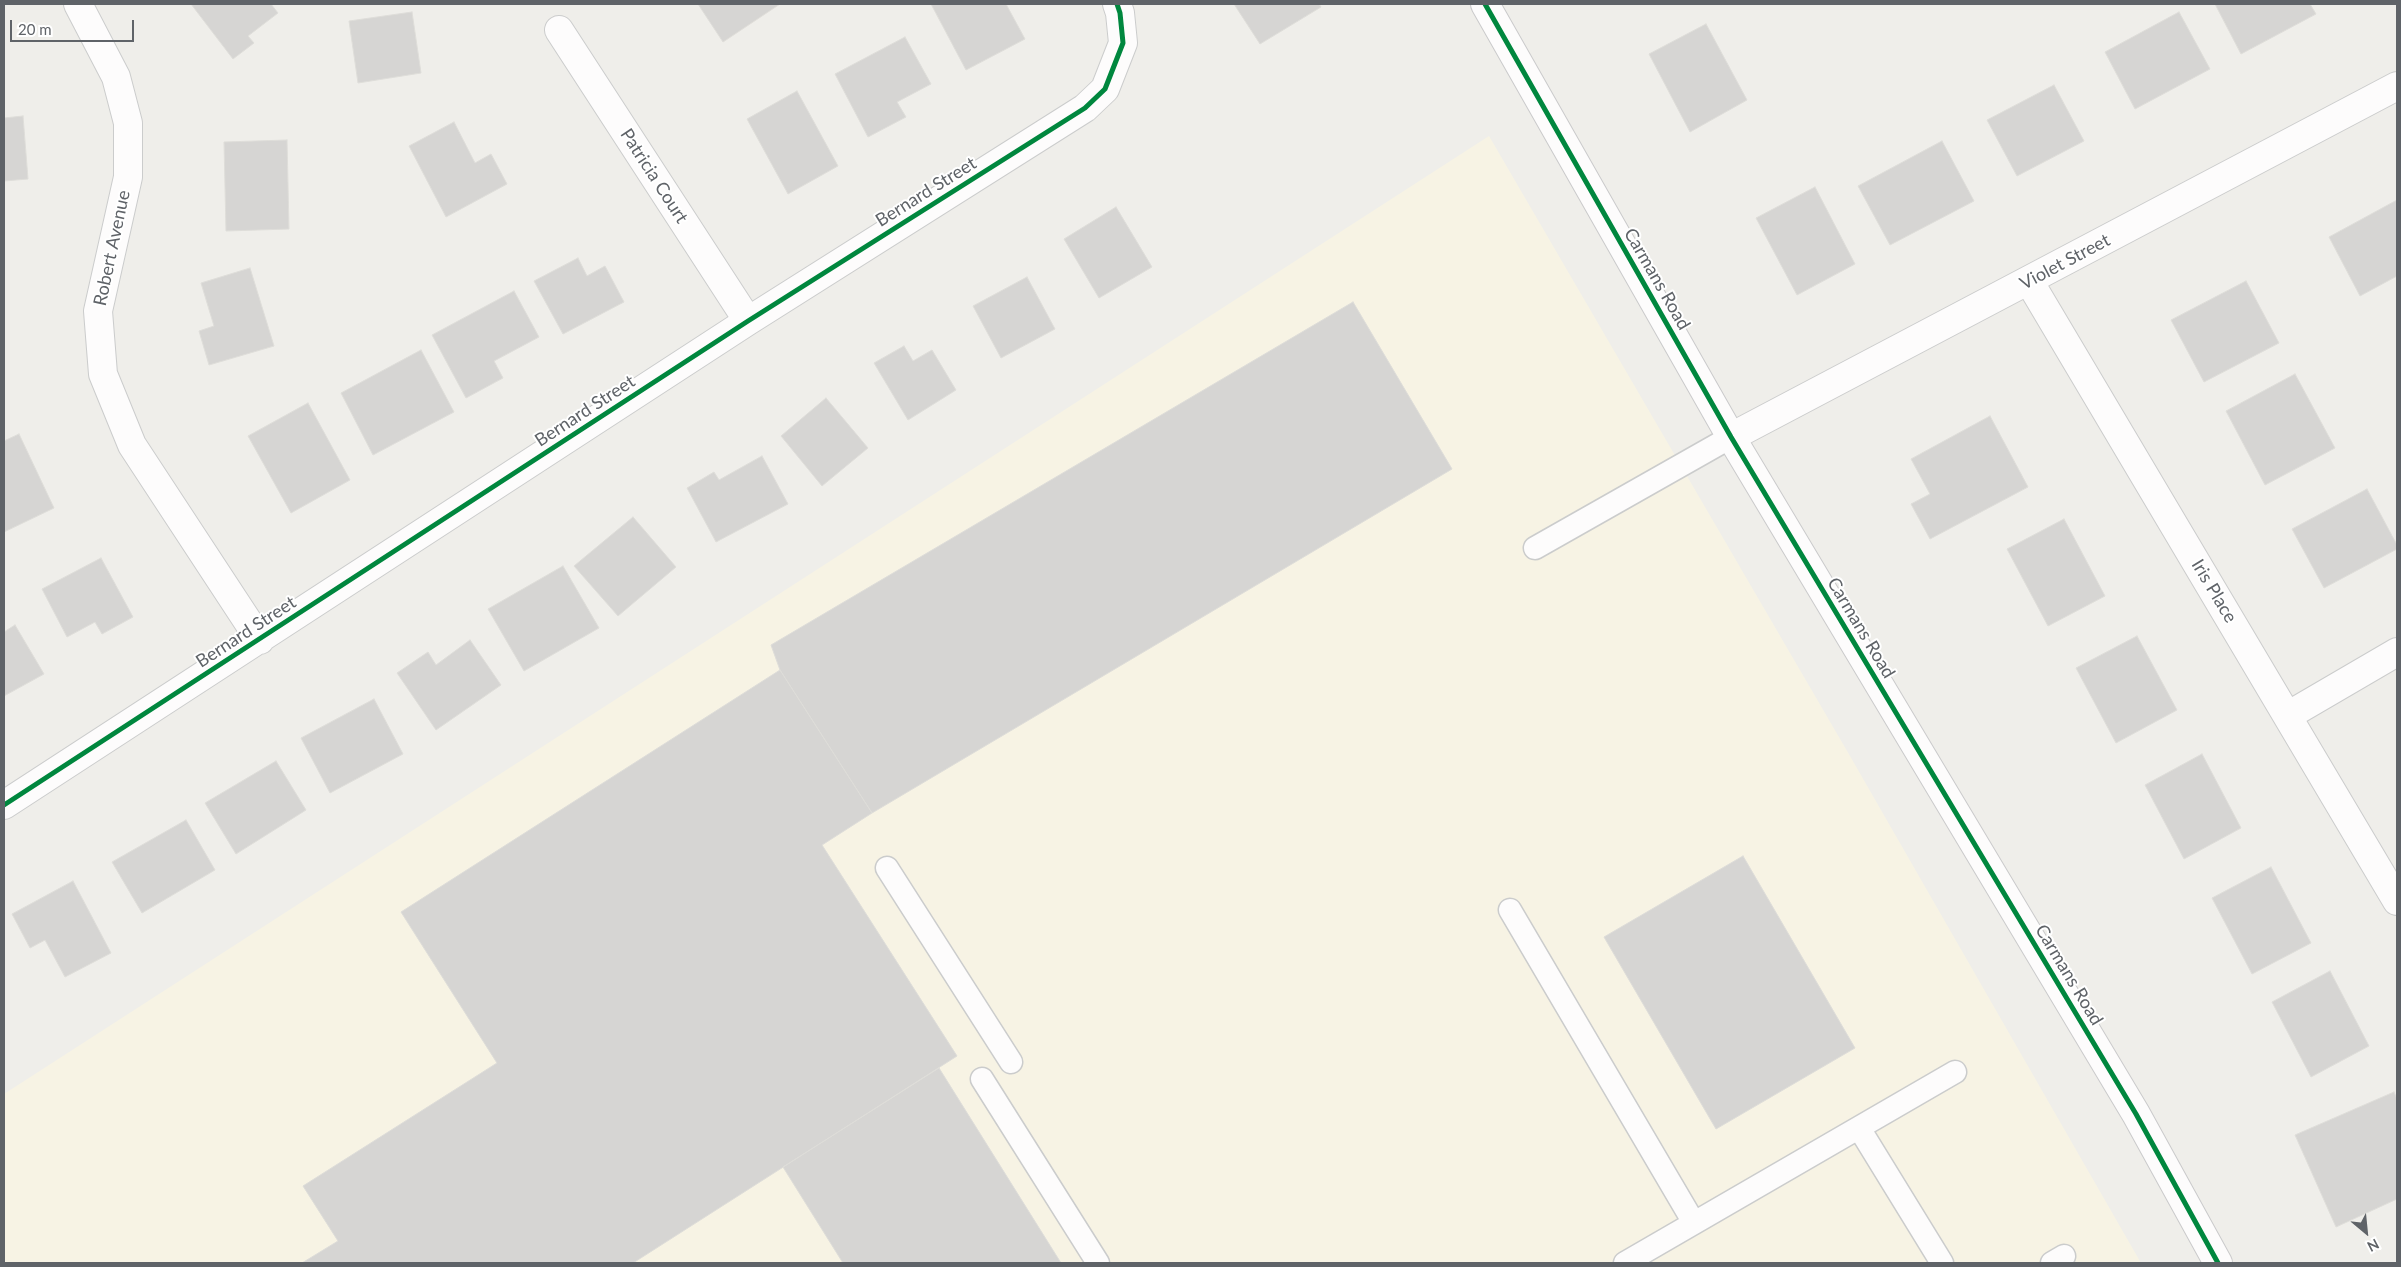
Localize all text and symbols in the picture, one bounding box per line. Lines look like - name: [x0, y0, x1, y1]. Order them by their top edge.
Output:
- scale bar: [12, 10, 136, 42]
- text: 20 m: [18, 20, 52, 38]
- street label: Patricia Court: [615, 125, 693, 227]
- street label: Bernard Street: [872, 152, 980, 232]
- street label: Robert Avenue: [89, 188, 135, 308]
- street label: Carmans Road: [1619, 224, 1695, 334]
- street label: Violet Street: [2016, 229, 2114, 295]
- street label: Bernard Street: [531, 371, 639, 451]
- street label: Iris Place: [2187, 555, 2241, 627]
- street label: Carmans Road: [1822, 574, 1900, 682]
- street label: Bernard Street: [192, 592, 300, 672]
- street label: Carmans Road: [2030, 921, 2108, 1029]
- north arrow: [2341, 1207, 2391, 1257]
- text: N: [2365, 1236, 2382, 1256]

